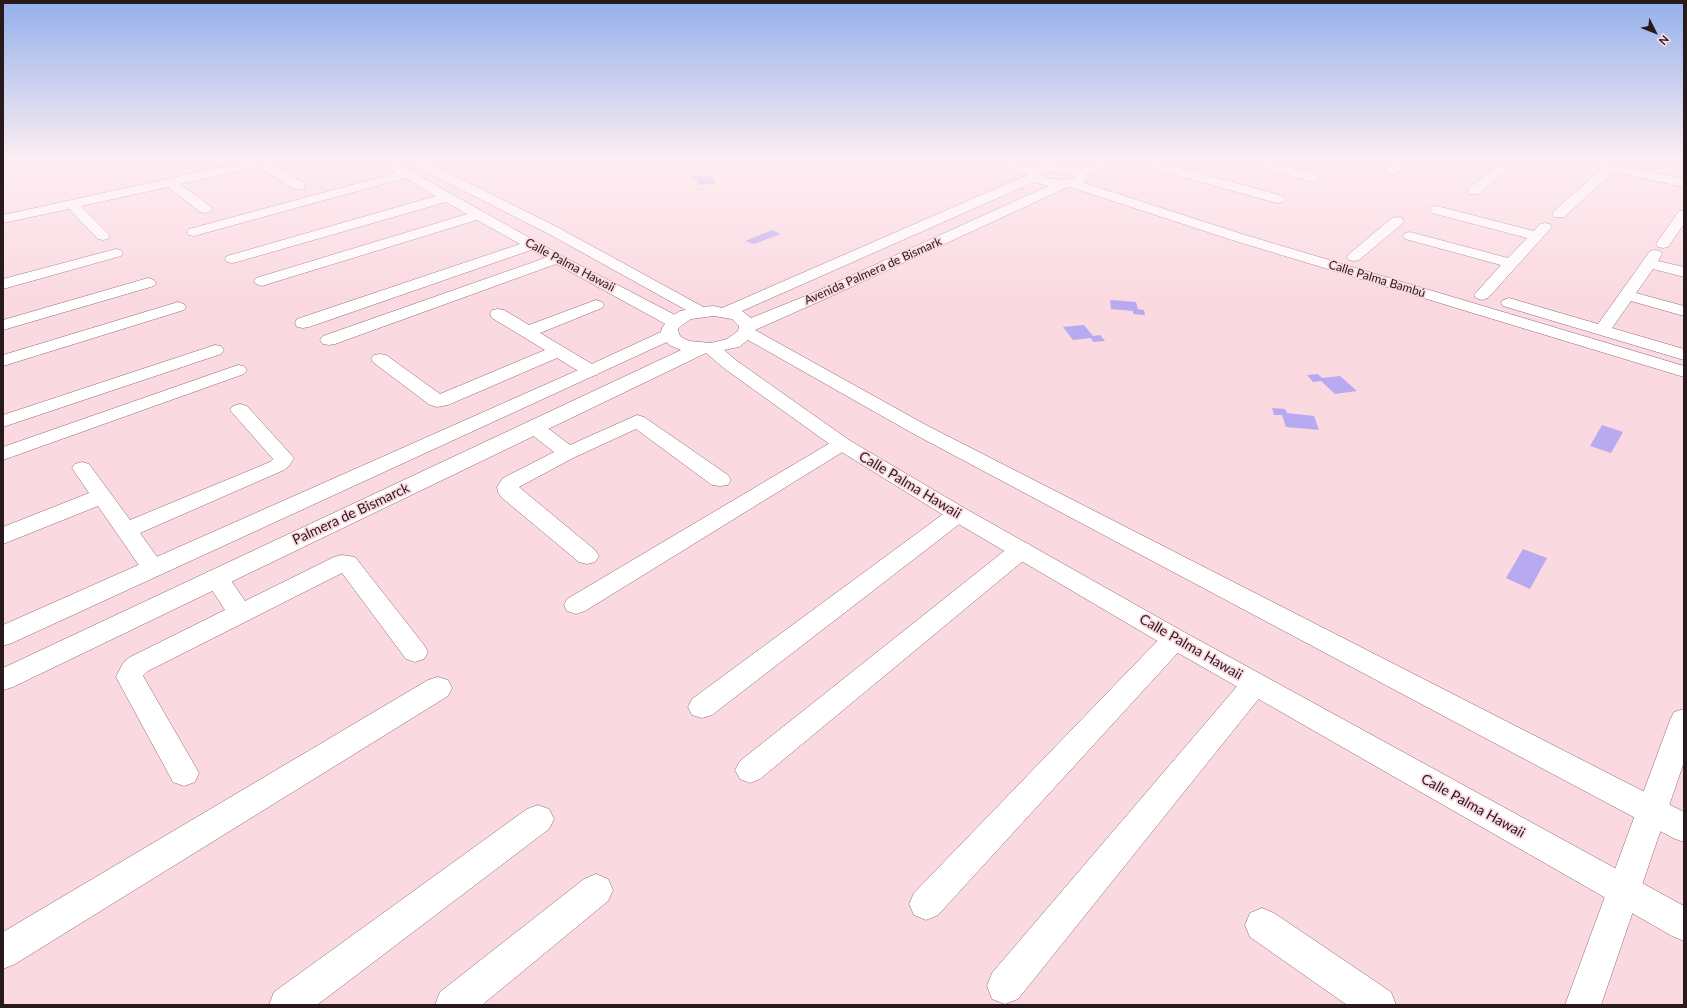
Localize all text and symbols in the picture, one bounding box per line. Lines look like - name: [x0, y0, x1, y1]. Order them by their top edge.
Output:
- north arrow: [1635, 12, 1675, 52]
- text: N: [1657, 33, 1672, 48]
- street label: Avenida Palmera de Bismark: [802, 234, 944, 308]
- street label: Calle Palma Hawaii: [523, 235, 617, 295]
- street label: Calle Palma Bambú: [1327, 257, 1427, 301]
- street label: Calle Palma Hawaii: [856, 448, 964, 522]
- street label: Palmera de Bismarck: [290, 480, 412, 548]
- street label: Calle Palma Hawaii: [1136, 611, 1246, 683]
- street label: Calle Palma Hawaii: [1418, 770, 1528, 842]

